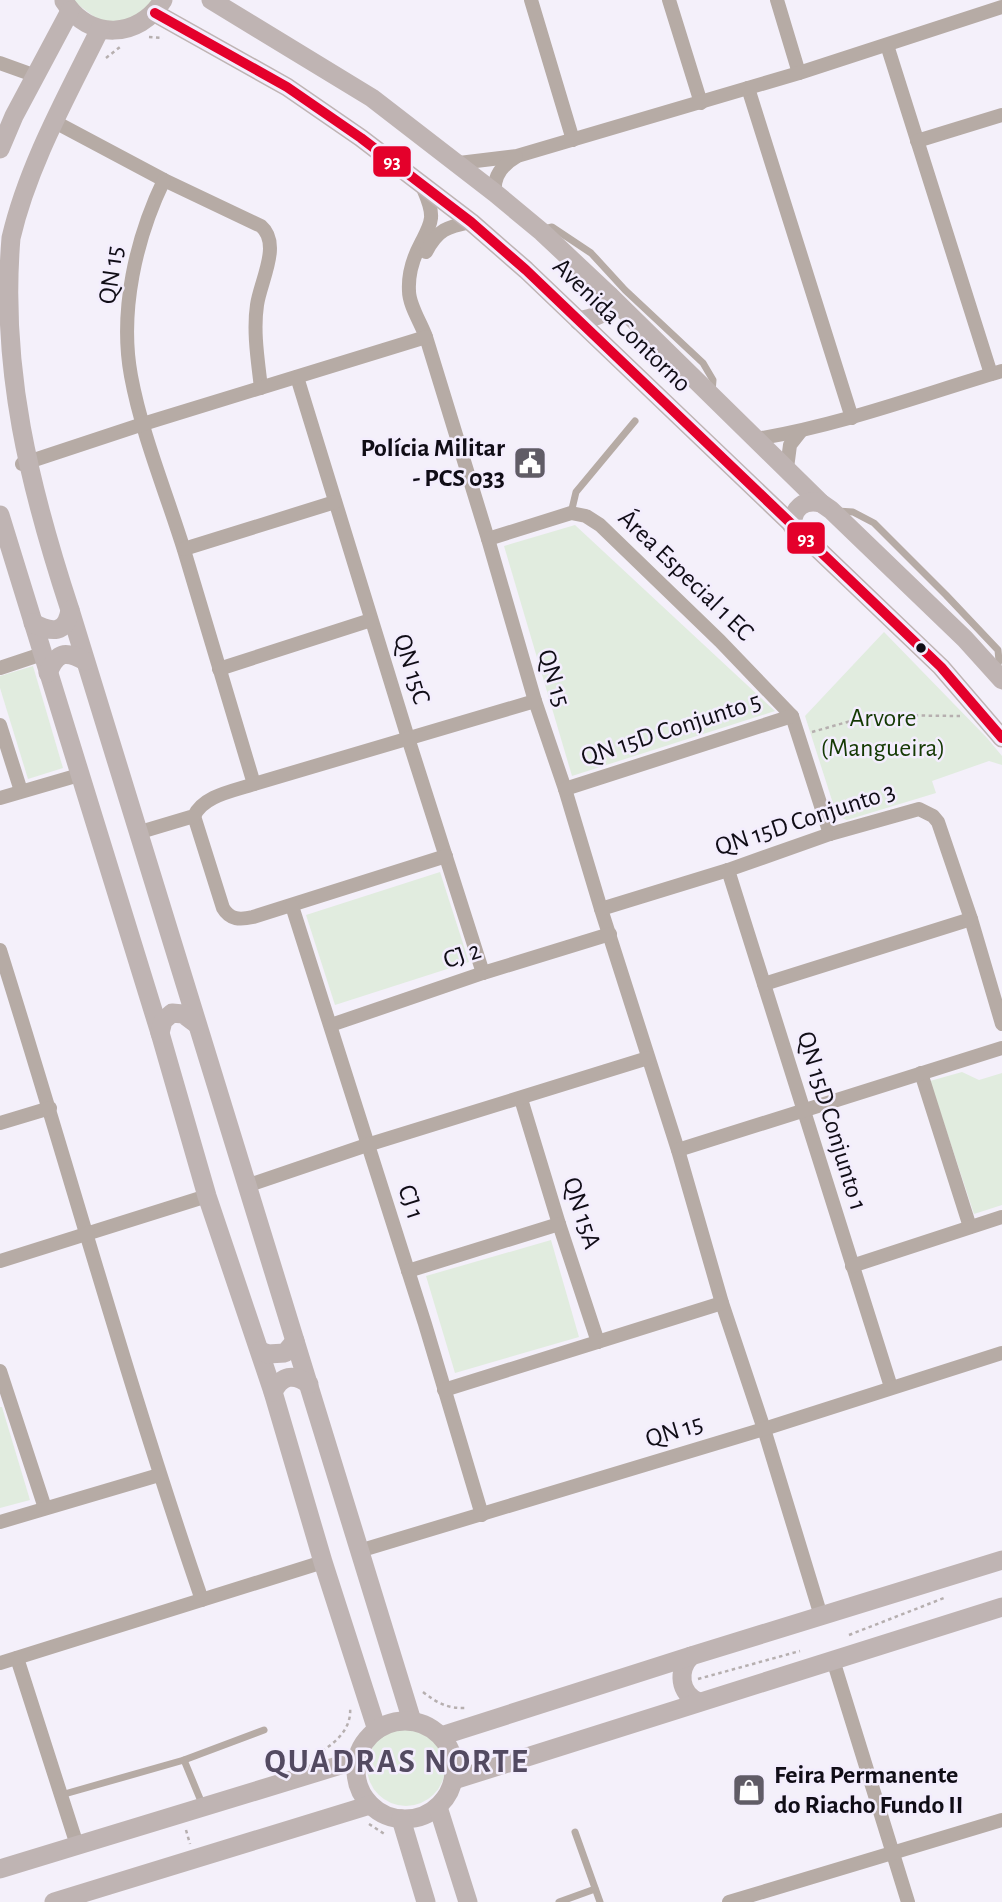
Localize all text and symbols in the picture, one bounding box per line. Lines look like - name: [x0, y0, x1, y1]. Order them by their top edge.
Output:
- line badge: 93: [372, 145, 412, 178]
- text: 93: [383, 153, 401, 172]
- street label: QN 15: [94, 244, 128, 306]
- street label: Avenida Contorno: [548, 253, 696, 397]
- place label: Polícia Militar - PCS 033: [360, 435, 505, 491]
- public building icon: Polícia Militar - PCS 033: [511, 444, 549, 482]
- street label: Área Especial 1 EC: [613, 503, 760, 646]
- line badge: 93: [786, 521, 826, 555]
- text: 93: [797, 530, 815, 549]
- street label: QN 15C: [389, 631, 435, 707]
- unlabelled marker: [914, 641, 928, 655]
- street label: QN 15: [533, 646, 575, 710]
- street label: QN 15D Conjunto 5: [578, 688, 764, 770]
- park label: Arvore (Mangueira): [820, 705, 946, 761]
- street label: QN 15D Conjunto 3: [712, 778, 898, 860]
- street label: CJ 2: [440, 937, 484, 973]
- street label: QN 15D Conjunto 1: [792, 1028, 872, 1214]
- street label: QN 15A: [558, 1174, 606, 1252]
- street label: CJ 1: [393, 1181, 429, 1223]
- street label: QN 15: [642, 1410, 706, 1452]
- district label: QUADRAS NORTE: [264, 1746, 530, 1779]
- place label: Feira Permanente do Riacho Fundo II: [774, 1762, 964, 1818]
- shop icon: Feira Permanente do Riacho Fundo II: [730, 1771, 768, 1809]

